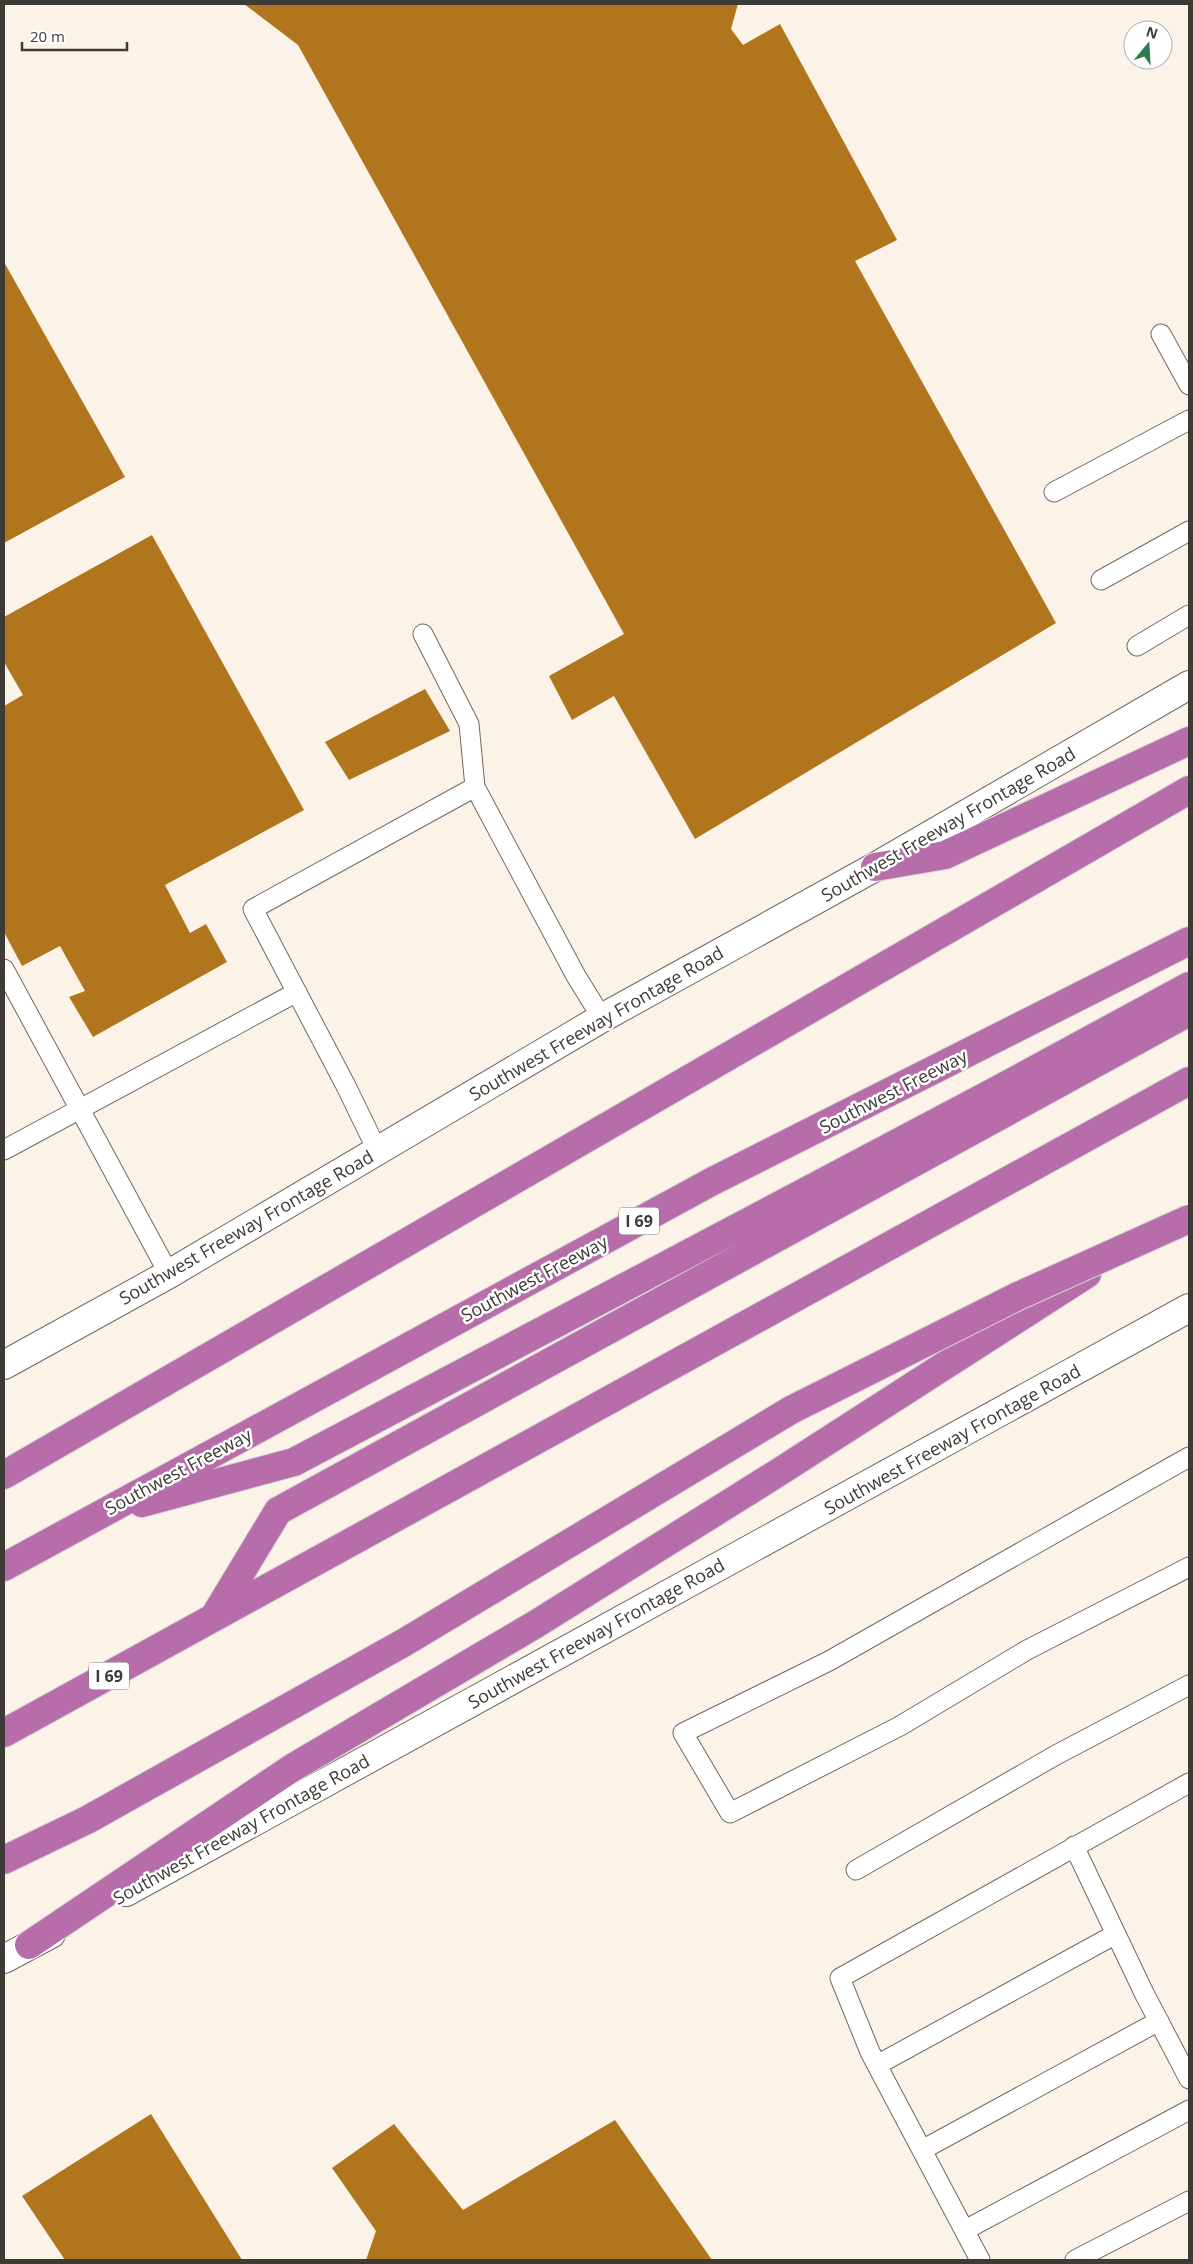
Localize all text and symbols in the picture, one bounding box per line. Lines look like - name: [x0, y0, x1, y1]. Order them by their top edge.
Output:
- scale bar: [22, 20, 128, 52]
- north arrow: [1123, 20, 1173, 70]
- text: N: [1144, 21, 1161, 43]
- text: 20 m: [30, 26, 65, 46]
- street label: Southwest Freeway Frontage Road: [816, 741, 1080, 907]
- street label: Southwest Freeway Frontage Road: [464, 940, 728, 1106]
- street label: Southwest Freeway: [815, 1043, 972, 1139]
- street label: Southwest Freeway Frontage Road: [114, 1144, 378, 1310]
- road number: I 69: [619, 1208, 659, 1234]
- street label: Southwest Freeway: [457, 1229, 612, 1327]
- street label: Southwest Freeway Frontage Road: [819, 1358, 1085, 1520]
- street label: Southwest Freeway: [101, 1422, 256, 1520]
- street label: Southwest Freeway Frontage Road: [463, 1552, 729, 1714]
- road number: I 69: [89, 1662, 129, 1690]
- street label: Southwest Freeway Frontage Road: [108, 1748, 374, 1910]

